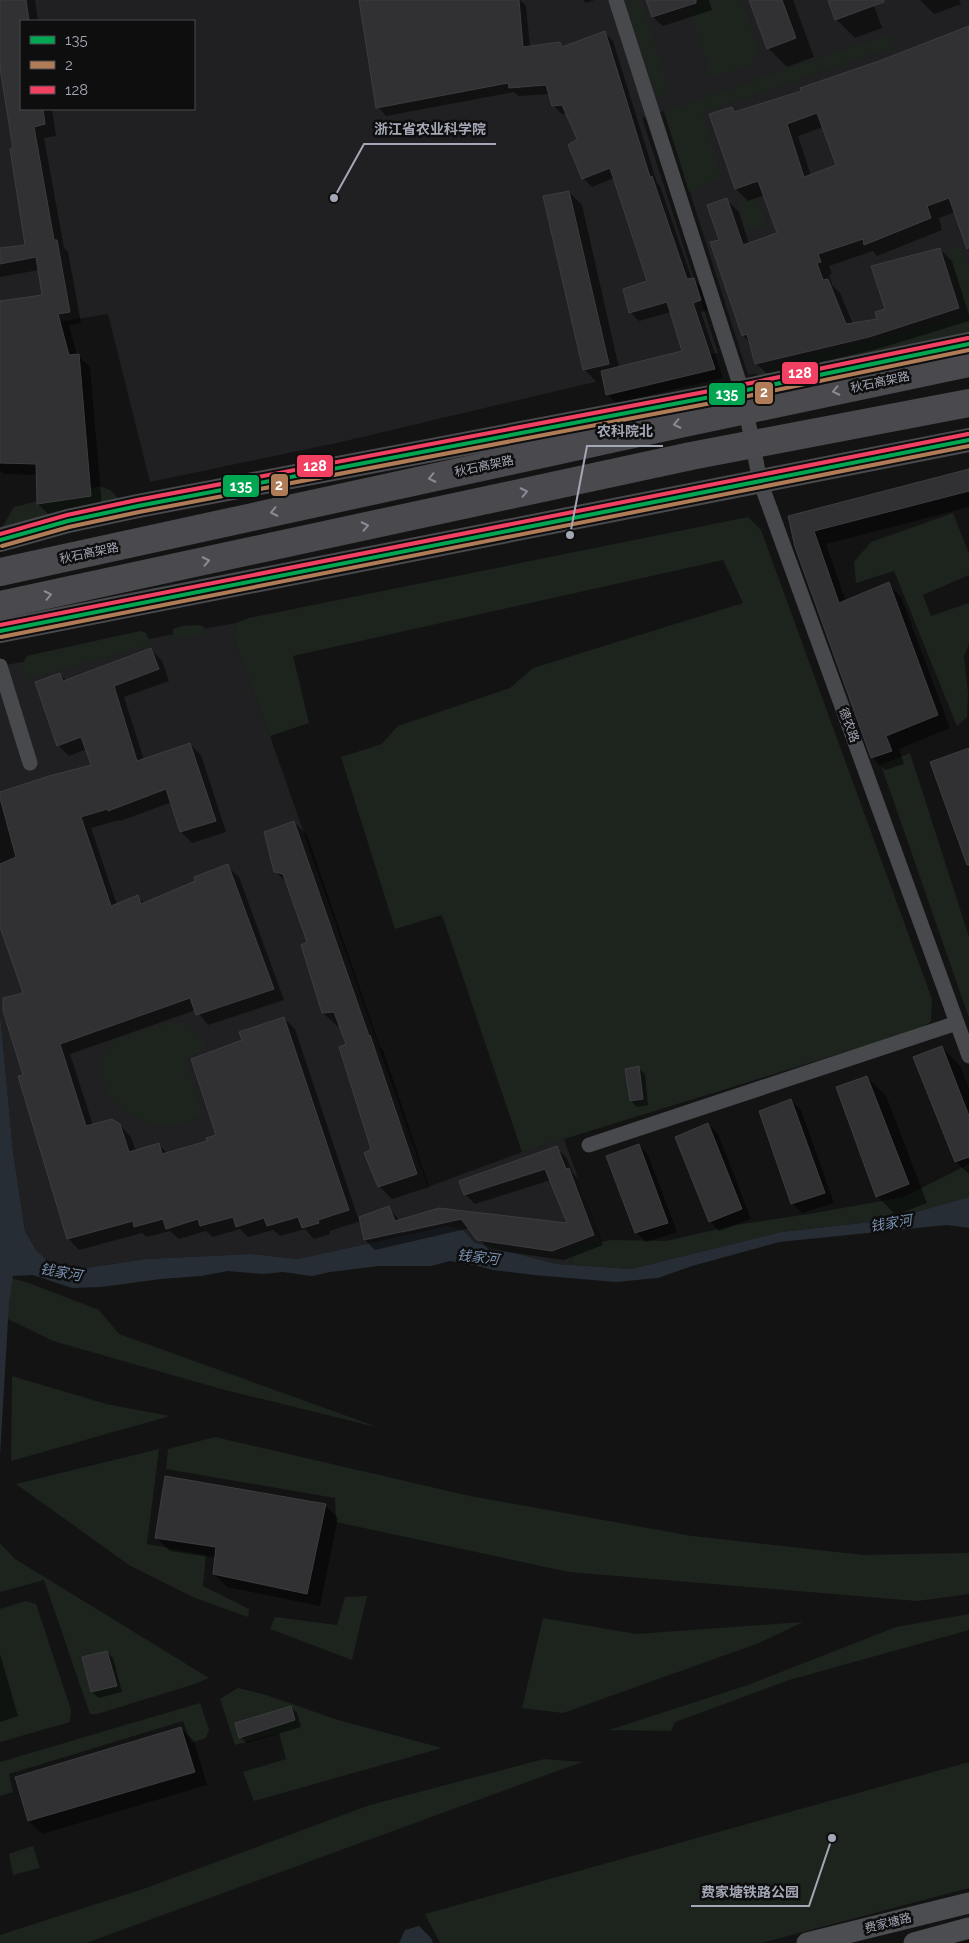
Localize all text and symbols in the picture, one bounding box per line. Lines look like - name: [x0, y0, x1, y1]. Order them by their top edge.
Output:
- legend: [20, 20, 195, 110]
- text: 135: [65, 31, 88, 49]
- text: 2: [65, 56, 73, 74]
- text: 128: [65, 81, 88, 99]
- callout: 浙江省农业科学院: [364, 115, 496, 144]
- text: 浙江省农业科学院: [374, 121, 486, 137]
- line badge: 128: [781, 361, 819, 385]
- text: 128: [788, 365, 812, 381]
- street label: 秋石高架路: [849, 369, 911, 395]
- line badge: 2: [754, 381, 774, 405]
- line badge: 135: [708, 382, 746, 406]
- text: 2: [760, 384, 768, 400]
- one-way arrow: [831, 385, 840, 396]
- text: 135: [716, 386, 738, 402]
- callout: 农科院北: [587, 417, 663, 446]
- one-way arrow: [672, 419, 681, 429]
- text: 农科院北: [597, 423, 653, 439]
- street label: 秋石高架路: [453, 453, 515, 479]
- line badge: 128: [296, 454, 334, 478]
- text: 128: [303, 458, 327, 474]
- one-way arrow: [428, 472, 437, 483]
- line badge: 2: [270, 473, 289, 497]
- line badge: 135: [222, 474, 260, 498]
- text: 2: [275, 477, 283, 493]
- text: 135: [230, 478, 252, 494]
- one-way arrow: [520, 487, 529, 498]
- one-way arrow: [269, 506, 278, 517]
- one-way arrow: [361, 521, 370, 532]
- street label: 秋石高架路: [58, 540, 120, 566]
- one-way arrow: [202, 556, 211, 566]
- one-way arrow: [43, 590, 52, 601]
- street label: 德农路: [836, 706, 862, 744]
- water label: 钱家河: [869, 1211, 916, 1234]
- water label: 钱家河: [456, 1247, 503, 1268]
- water label: 钱家河: [39, 1260, 86, 1284]
- callout: 费家塘铁路公园: [691, 1877, 809, 1906]
- text: 费家塘铁路公园: [701, 1884, 799, 1900]
- street label: 费家塘路: [863, 1910, 913, 1936]

